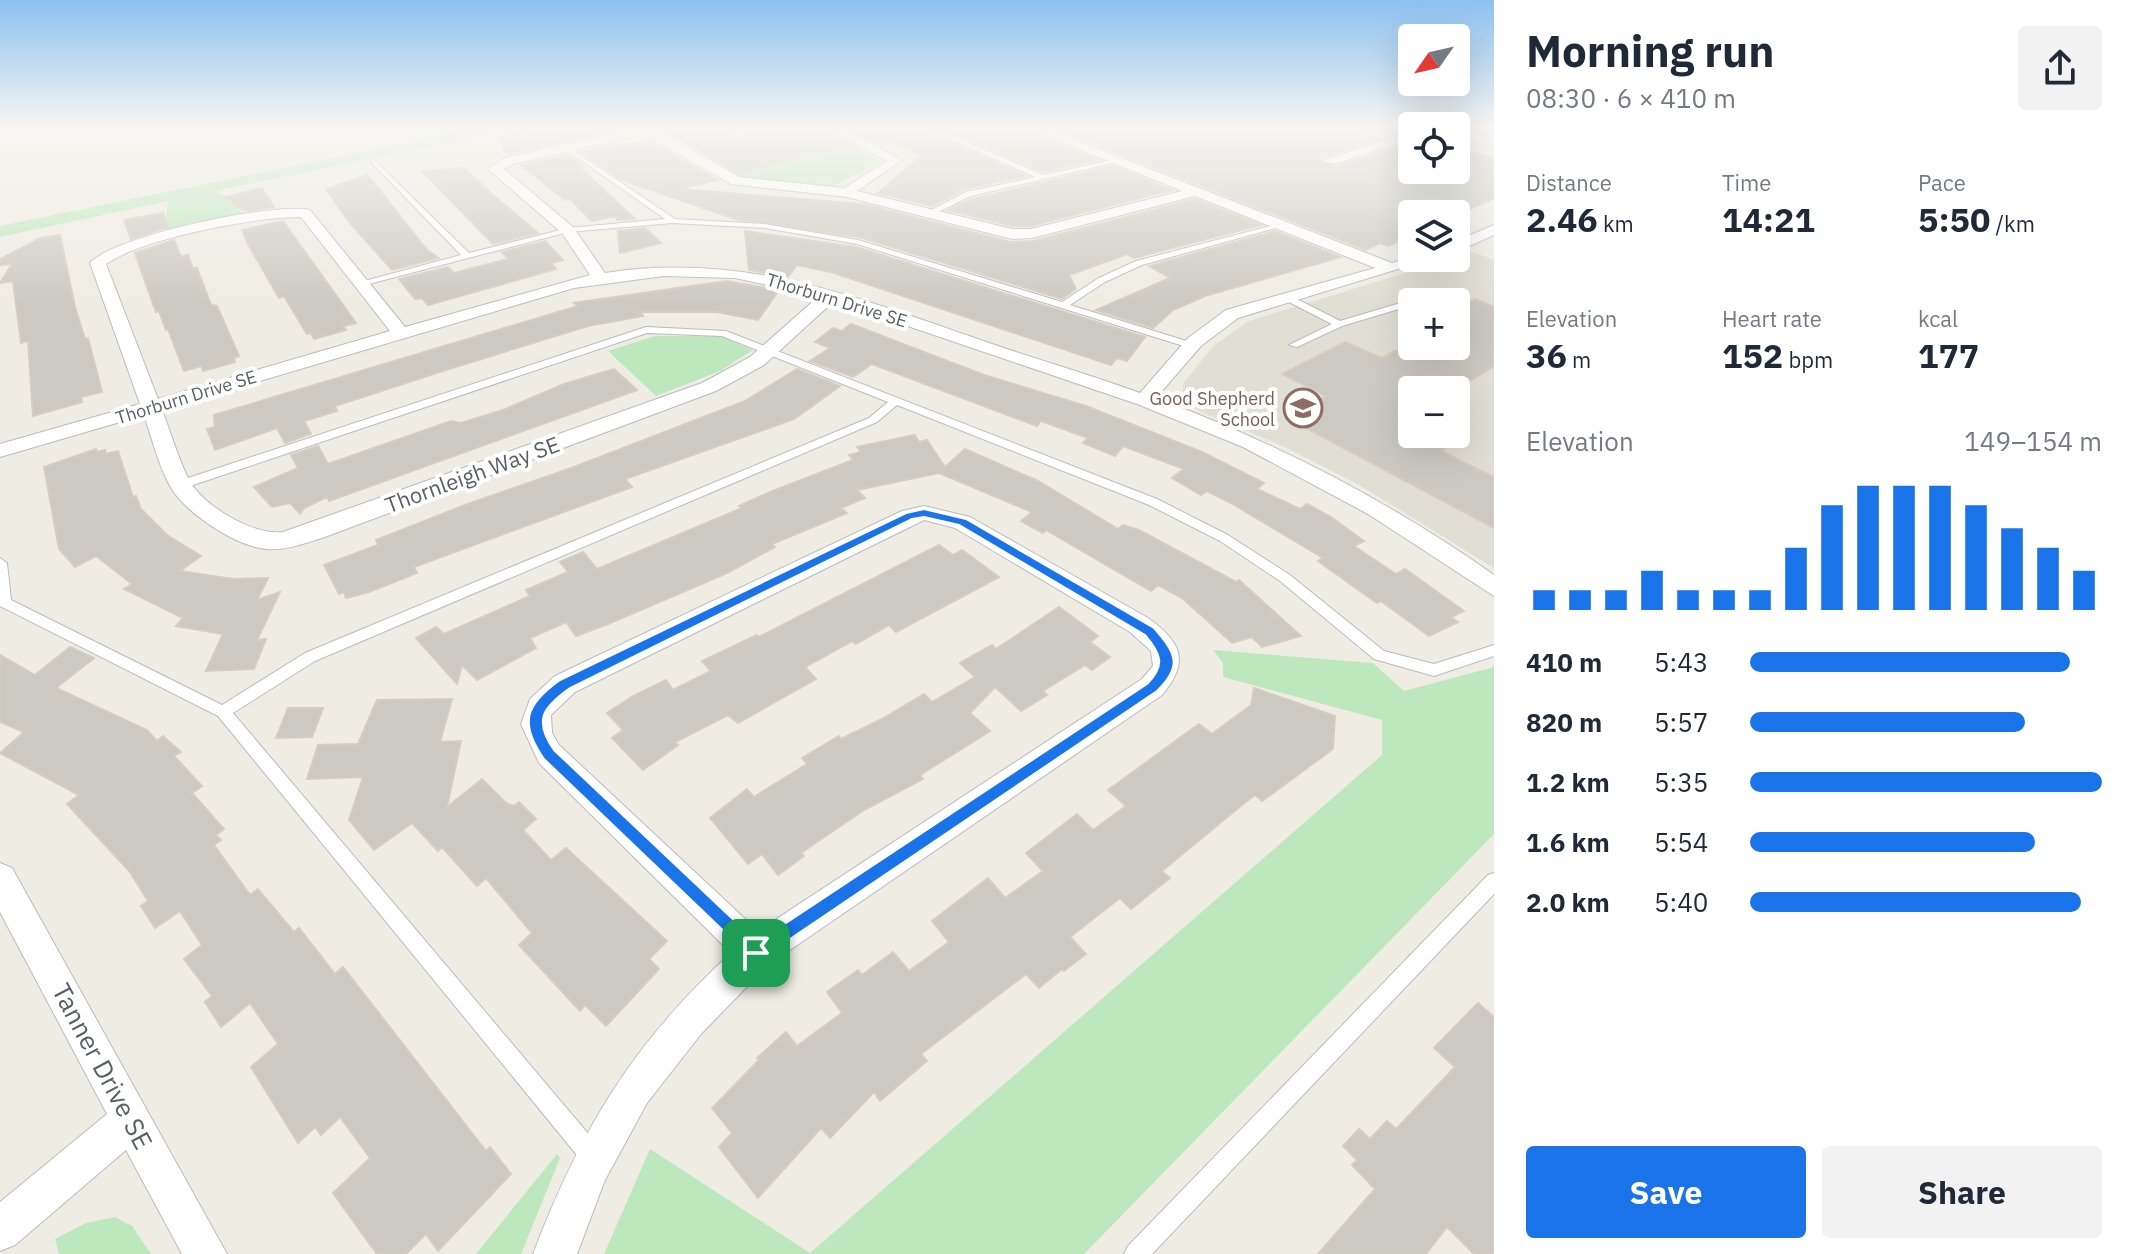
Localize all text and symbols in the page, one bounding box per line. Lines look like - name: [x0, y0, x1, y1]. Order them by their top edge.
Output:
- text: Morning run: [1526, 22, 1775, 79]
- north arrow: [1398, 24, 1470, 96]
- map controls: [1398, 24, 1470, 448]
- button: share: [2018, 26, 2102, 110]
- text: 08:30 · 6 × 410 m: [1526, 81, 1736, 115]
- button: locate: [1398, 112, 1470, 184]
- text: Distance: [1526, 168, 1612, 197]
- text: Time: [1722, 168, 1771, 197]
- text: Pace: [1918, 168, 1966, 197]
- text: 2.46: [1526, 197, 1598, 241]
- text: 14:21: [1722, 197, 1815, 241]
- text: 5:50: [1918, 197, 1990, 241]
- button: layers: [1398, 200, 1470, 272]
- text: km: [1598, 209, 1634, 238]
- text: /km: [1990, 209, 2035, 238]
- street label: Thorburn Drive SE: [764, 268, 910, 332]
- button: +: [1398, 288, 1470, 360]
- text: Elevation: [1526, 304, 1617, 333]
- text: Heart rate: [1722, 304, 1822, 333]
- text: kcal: [1918, 304, 1958, 333]
- text: 36: [1526, 333, 1567, 377]
- text: 152: [1722, 333, 1783, 377]
- text: 177: [1918, 333, 1979, 377]
- text: m: [1567, 345, 1591, 374]
- text: bpm: [1783, 345, 1833, 374]
- street label: Thorburn Drive SE: [113, 365, 259, 429]
- button: −: [1398, 376, 1470, 448]
- place label: Good Shepherd School: [1150, 387, 1275, 431]
- school or university icon: Good Shepherd School: [1282, 387, 1324, 429]
- text: Elevation: [1526, 424, 1634, 458]
- text: 149–154 m: [1964, 424, 2102, 458]
- street label: Thornleigh Way SE: [381, 429, 563, 519]
- text: 410 m: [1526, 645, 1602, 679]
- text: 5:43: [1654, 645, 1708, 679]
- text: 820 m: [1526, 705, 1602, 739]
- text: 5:57: [1654, 705, 1708, 739]
- text: 1.2 km: [1526, 765, 1610, 799]
- text: 5:35: [1654, 765, 1708, 799]
- text: 1.6 km: [1526, 825, 1610, 859]
- text: 5:54: [1654, 825, 1708, 859]
- text: 2.0 km: [1526, 885, 1610, 919]
- text: 5:40: [1654, 885, 1708, 919]
- pin: [722, 919, 790, 987]
- icon: arrive: [734, 931, 778, 975]
- street label: Tanner Drive SE: [45, 977, 161, 1155]
- button: Save: [1526, 1146, 1806, 1238]
- button: Share: [1822, 1146, 2102, 1238]

